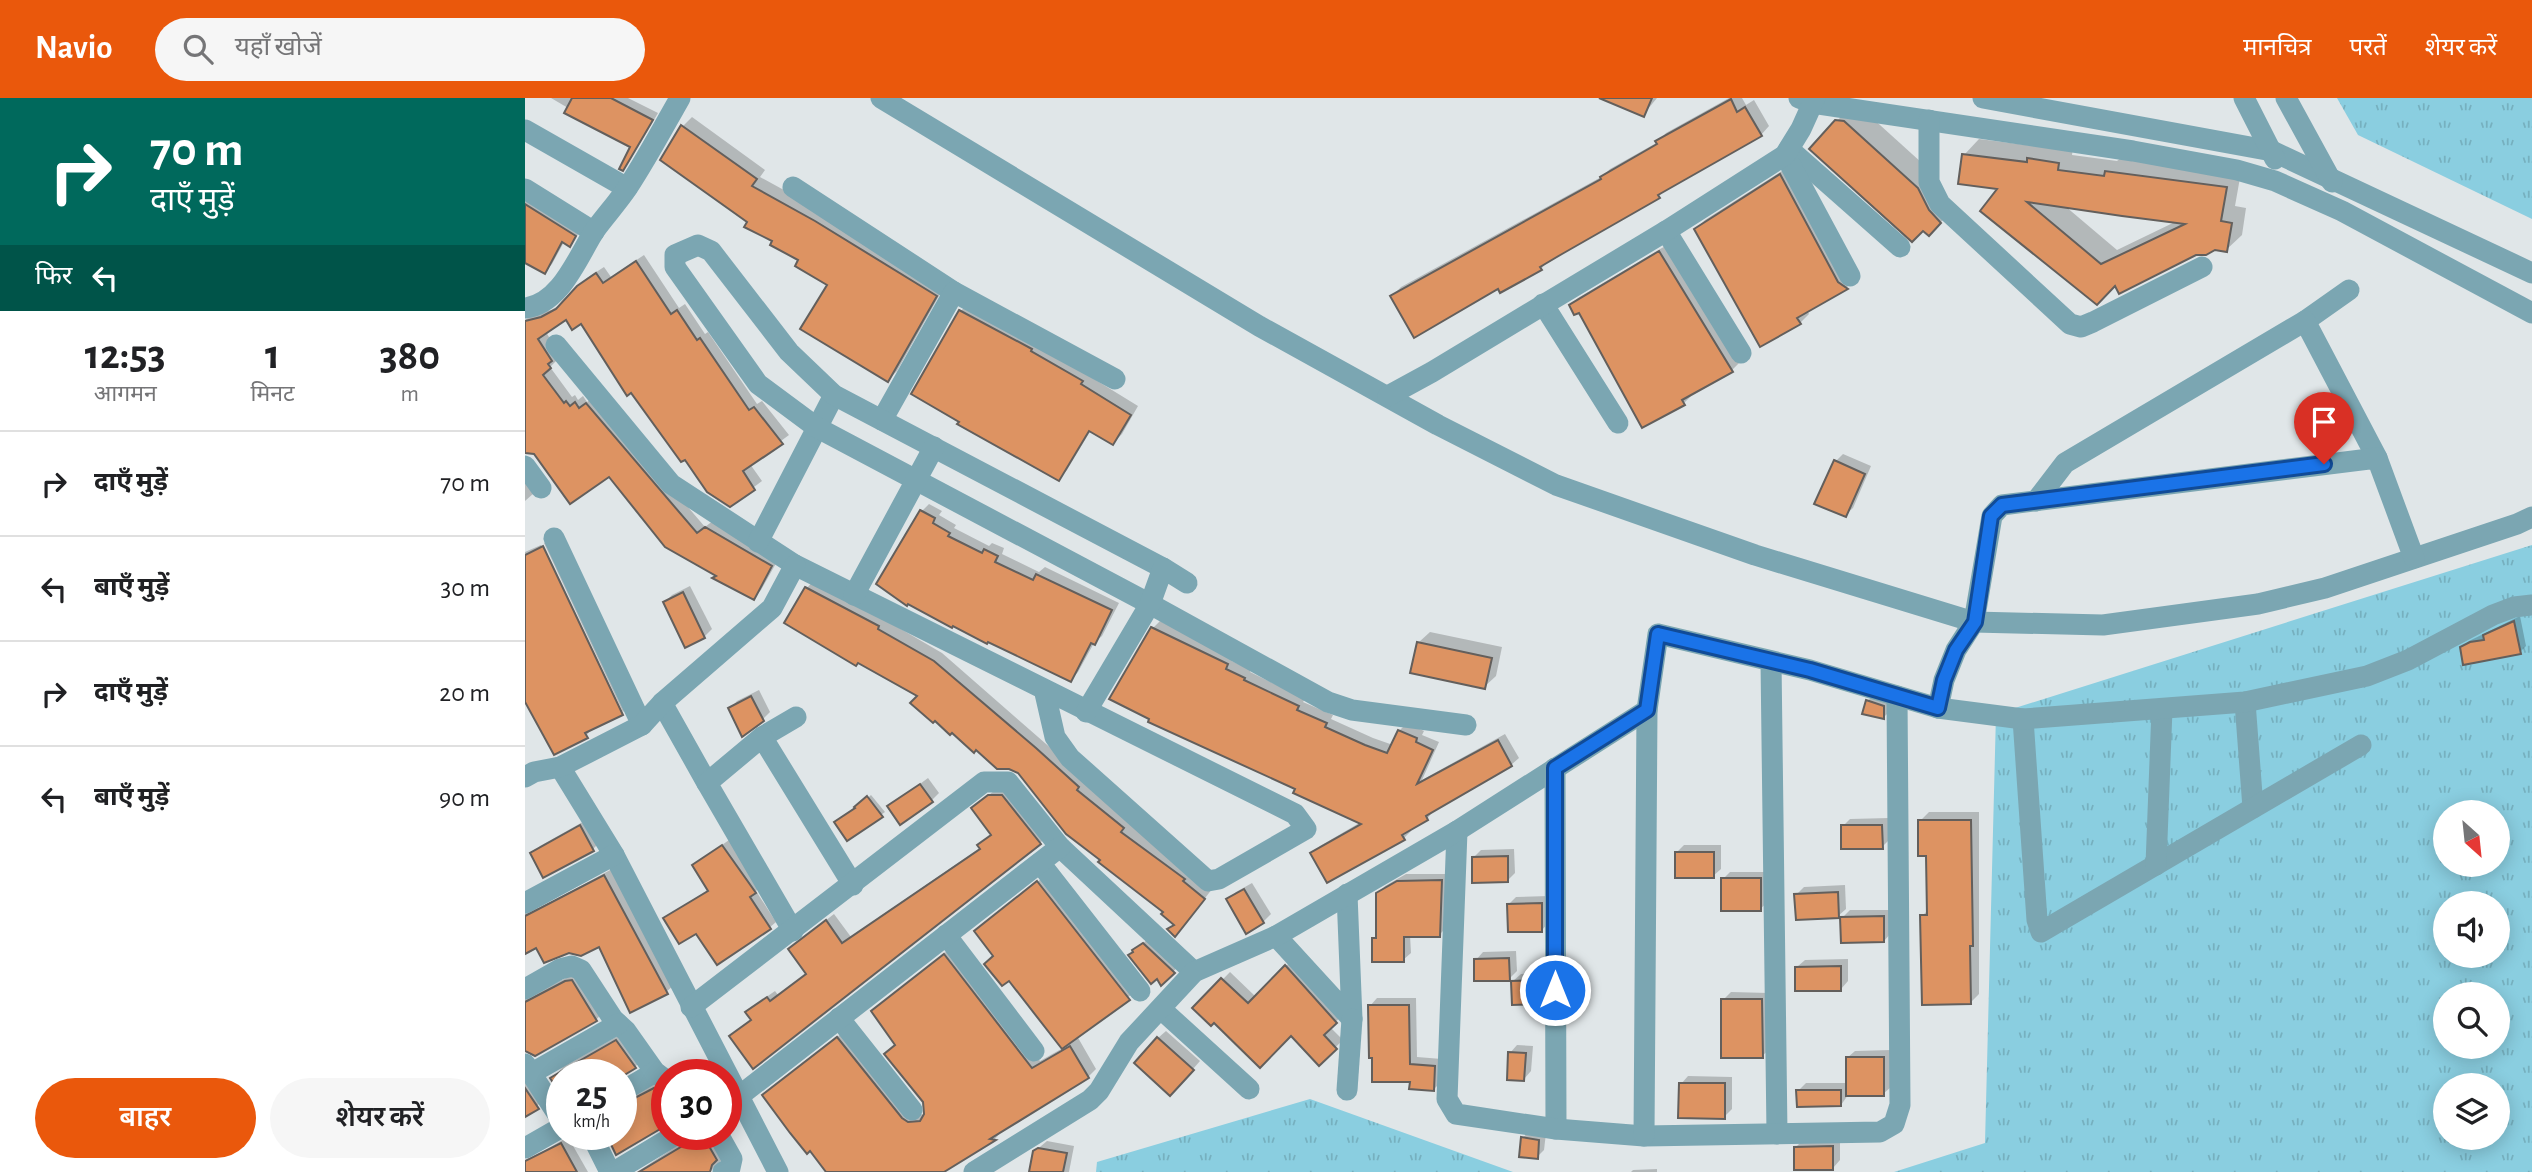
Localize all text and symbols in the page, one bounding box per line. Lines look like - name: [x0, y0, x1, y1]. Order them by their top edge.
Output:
- search box: [155, 18, 645, 81]
- icon: search: [179, 30, 217, 68]
- text: Navio: [35, 32, 113, 65]
- text: यहाँ खोजें: [235, 34, 322, 60]
- text: मानचित्र: [2243, 36, 2312, 60]
- text: परतें: [2350, 36, 2387, 60]
- text: शेयर करें: [2425, 36, 2497, 60]
- icon: right: [35, 126, 126, 217]
- text: 70 m: [150, 126, 244, 175]
- text: दाएँ मुड़ें: [150, 184, 235, 216]
- icon: left: [86, 259, 124, 297]
- text: फिर: [35, 263, 72, 289]
- text: 12:53: [85, 334, 166, 376]
- text: 1: [265, 334, 280, 376]
- text: 380: [379, 335, 440, 377]
- text: आगमन: [94, 383, 157, 406]
- text: मिनट: [251, 383, 295, 406]
- text: m: [401, 383, 419, 406]
- pin: [2294, 392, 2354, 464]
- icon: arrive: [2305, 403, 2343, 441]
- icon: right: [35, 465, 73, 503]
- text: दाएँ मुड़ें: [94, 469, 168, 495]
- text: 70 m: [440, 470, 490, 496]
- icon: left: [35, 570, 73, 608]
- text: बाएँ मुड़ें: [94, 574, 169, 600]
- text: 30 m: [440, 575, 490, 601]
- icon: right: [35, 675, 73, 713]
- text: दाएँ मुड़ें: [94, 679, 168, 705]
- text: 20 m: [439, 680, 490, 706]
- icon: left: [35, 780, 73, 818]
- text: बाएँ मुड़ें: [94, 784, 169, 810]
- text: 90 m: [439, 785, 490, 811]
- north arrow: [2433, 800, 2509, 877]
- map controls: [2433, 800, 2510, 1150]
- button: sound: [2433, 891, 2510, 968]
- position arrow: [1518, 953, 1592, 1027]
- button: search: [2433, 982, 2510, 1059]
- speed limit sign: 30: [651, 1059, 742, 1150]
- button: layers: [2433, 1073, 2510, 1150]
- button: बाहर: [35, 1078, 256, 1158]
- button: शेयर करें: [270, 1078, 490, 1158]
- text: 25: [576, 1078, 607, 1113]
- text: km/h: [573, 1113, 610, 1131]

